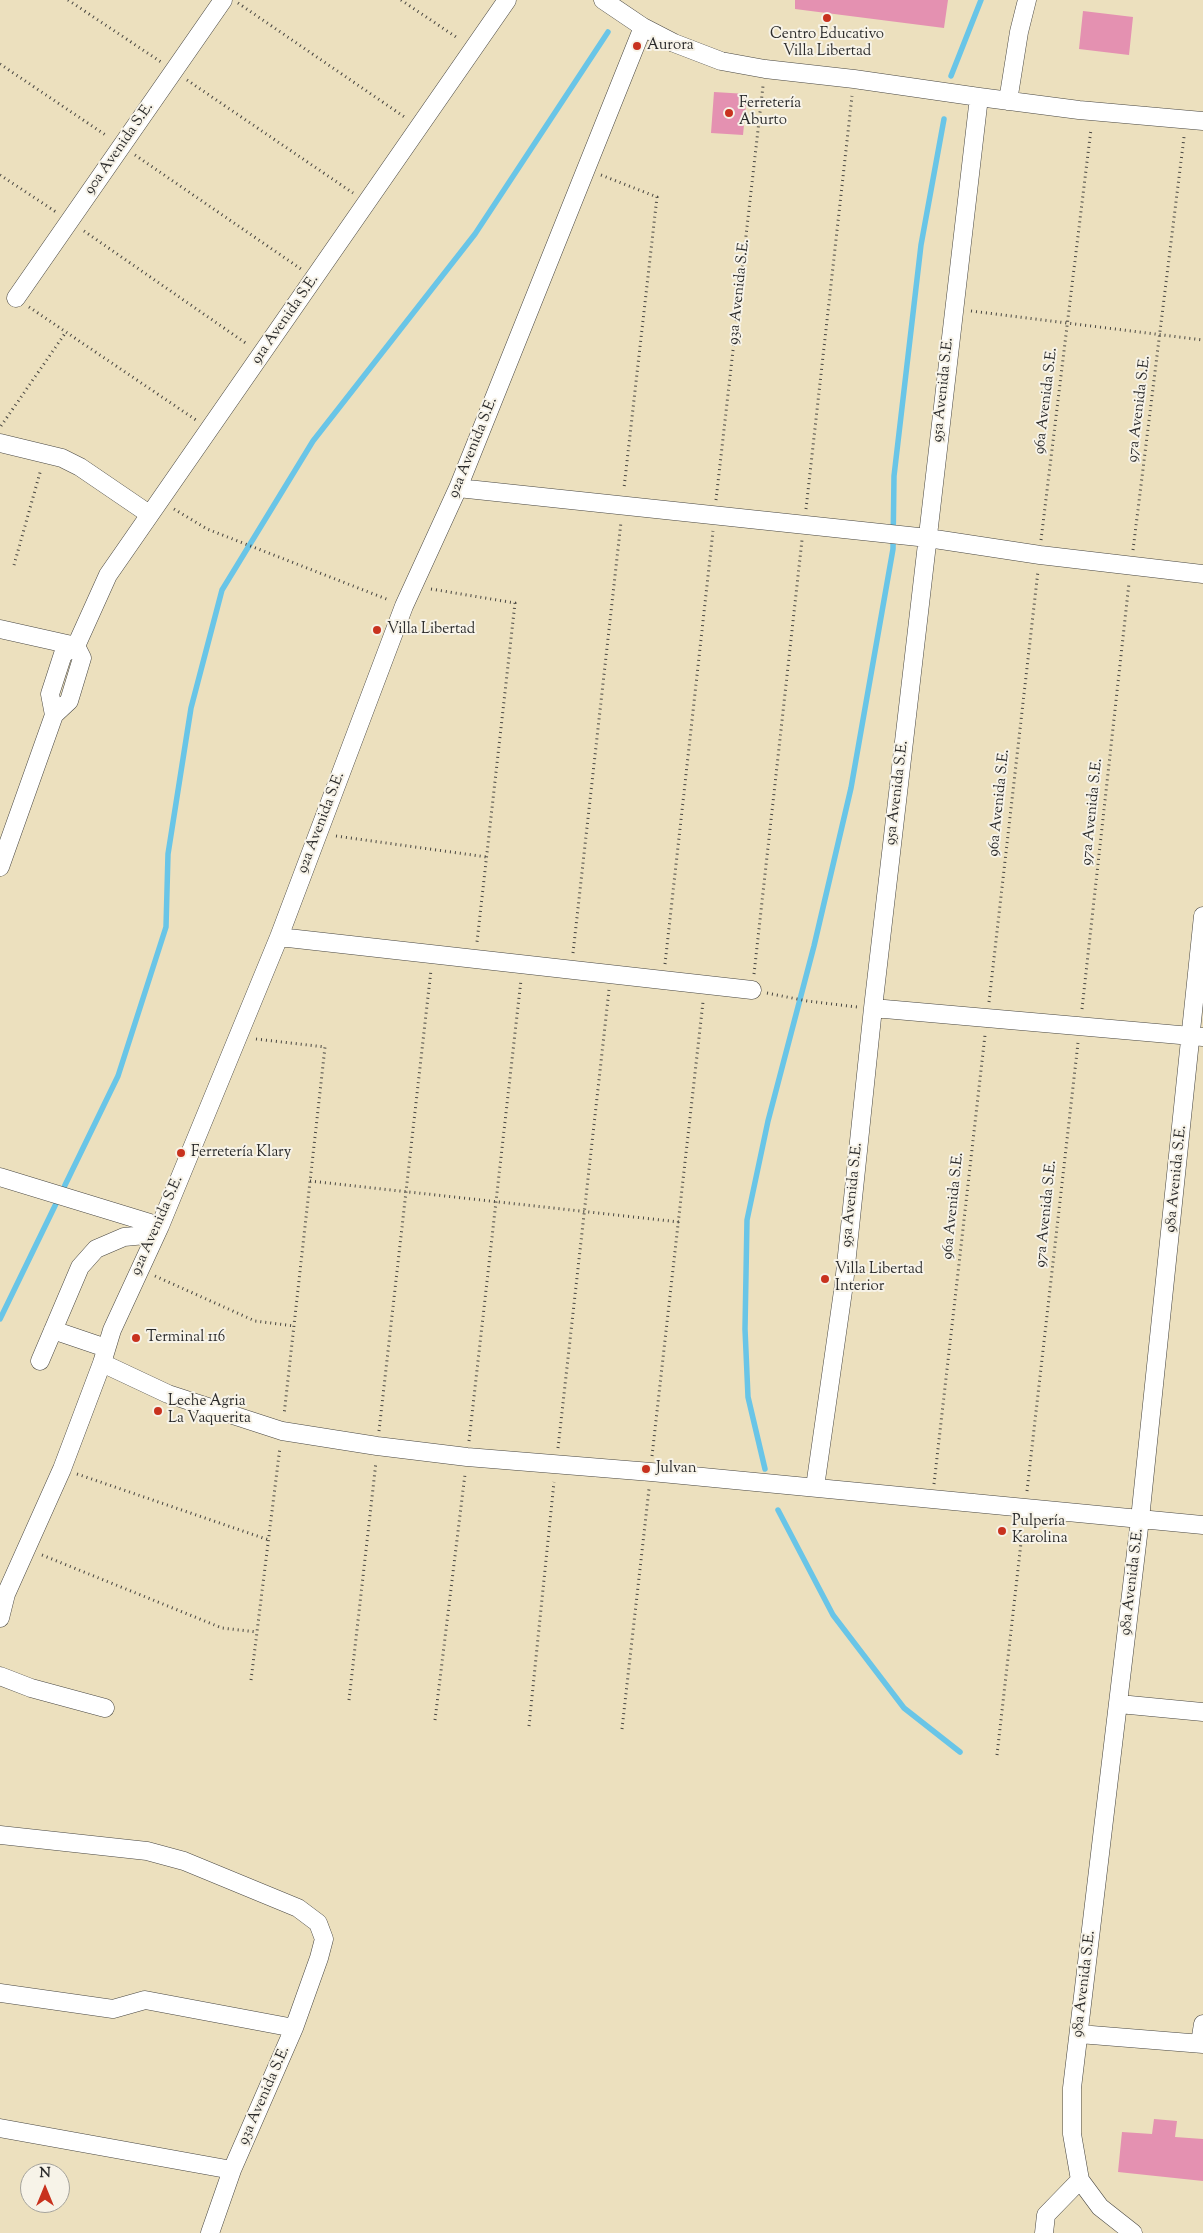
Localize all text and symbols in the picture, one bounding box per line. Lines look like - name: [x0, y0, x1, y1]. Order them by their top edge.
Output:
- marker: Centro Educativo Villa Libertad: [821, 12, 833, 24]
- place label: Centro Educativo Villa Libertad: [770, 26, 884, 61]
- place label: Aurora: [647, 37, 694, 55]
- marker: Aurora: [631, 40, 643, 52]
- place label: Ferretería Aburto: [739, 95, 801, 130]
- street label: 90a Avenida S.E.: [82, 100, 158, 198]
- marker: Ferretería Aburto: [723, 107, 735, 119]
- street label: 93a Avenida S.E.: [726, 238, 754, 346]
- street label: 91a Avenida S.E.: [248, 272, 324, 368]
- street label: 95a Avenida S.E.: [930, 337, 958, 443]
- street label: 96a Avenida S.E.: [1032, 347, 1062, 455]
- street label: 97a Avenida S.E.: [1125, 355, 1155, 463]
- street label: 92a Avenida S.E.: [446, 395, 502, 501]
- place label: Villa Libertad: [387, 621, 475, 639]
- marker: Villa Libertad: [371, 624, 383, 636]
- street label: 95a Avenida S.E.: [883, 740, 913, 846]
- street label: 96a Avenida S.E.: [985, 749, 1015, 857]
- street label: 97a Avenida S.E.: [1078, 758, 1108, 866]
- street label: 92a Avenida S.E.: [294, 770, 350, 876]
- street label: 98a Avenida S.E.: [1162, 1125, 1192, 1233]
- street label: 95a Avenida S.E.: [839, 1142, 867, 1248]
- place label: Ferretería Klary: [191, 1144, 291, 1162]
- marker: Ferretería Klary: [175, 1147, 187, 1159]
- street label: 96a Avenida S.E.: [939, 1152, 969, 1260]
- street label: 97a Avenida S.E.: [1032, 1160, 1062, 1268]
- street label: 92a Avenida S.E.: [128, 1173, 188, 1279]
- place label: Villa Libertad Interior: [835, 1261, 923, 1296]
- marker: Villa Libertad Interior: [819, 1273, 831, 1285]
- place label: Terminal 116: [146, 1329, 225, 1347]
- marker: Terminal 116: [130, 1332, 142, 1344]
- place label: Leche Agria La Vaquerita: [168, 1393, 251, 1428]
- marker: Leche Agria La Vaquerita: [152, 1405, 164, 1417]
- place label: Julvan: [656, 1460, 697, 1478]
- marker: Julvan: [640, 1463, 652, 1475]
- place label: Pulpería Karolina: [1012, 1513, 1068, 1548]
- marker: Pulpería Karolina: [996, 1525, 1008, 1537]
- street label: 98a Avenida S.E.: [1118, 1528, 1148, 1636]
- street label: 98a Avenida S.E.: [1070, 1930, 1100, 2038]
- street label: 93a Avenida S.E.: [235, 2044, 295, 2148]
- north arrow: [20, 2163, 70, 2213]
- text: N: [39, 2164, 51, 2184]

